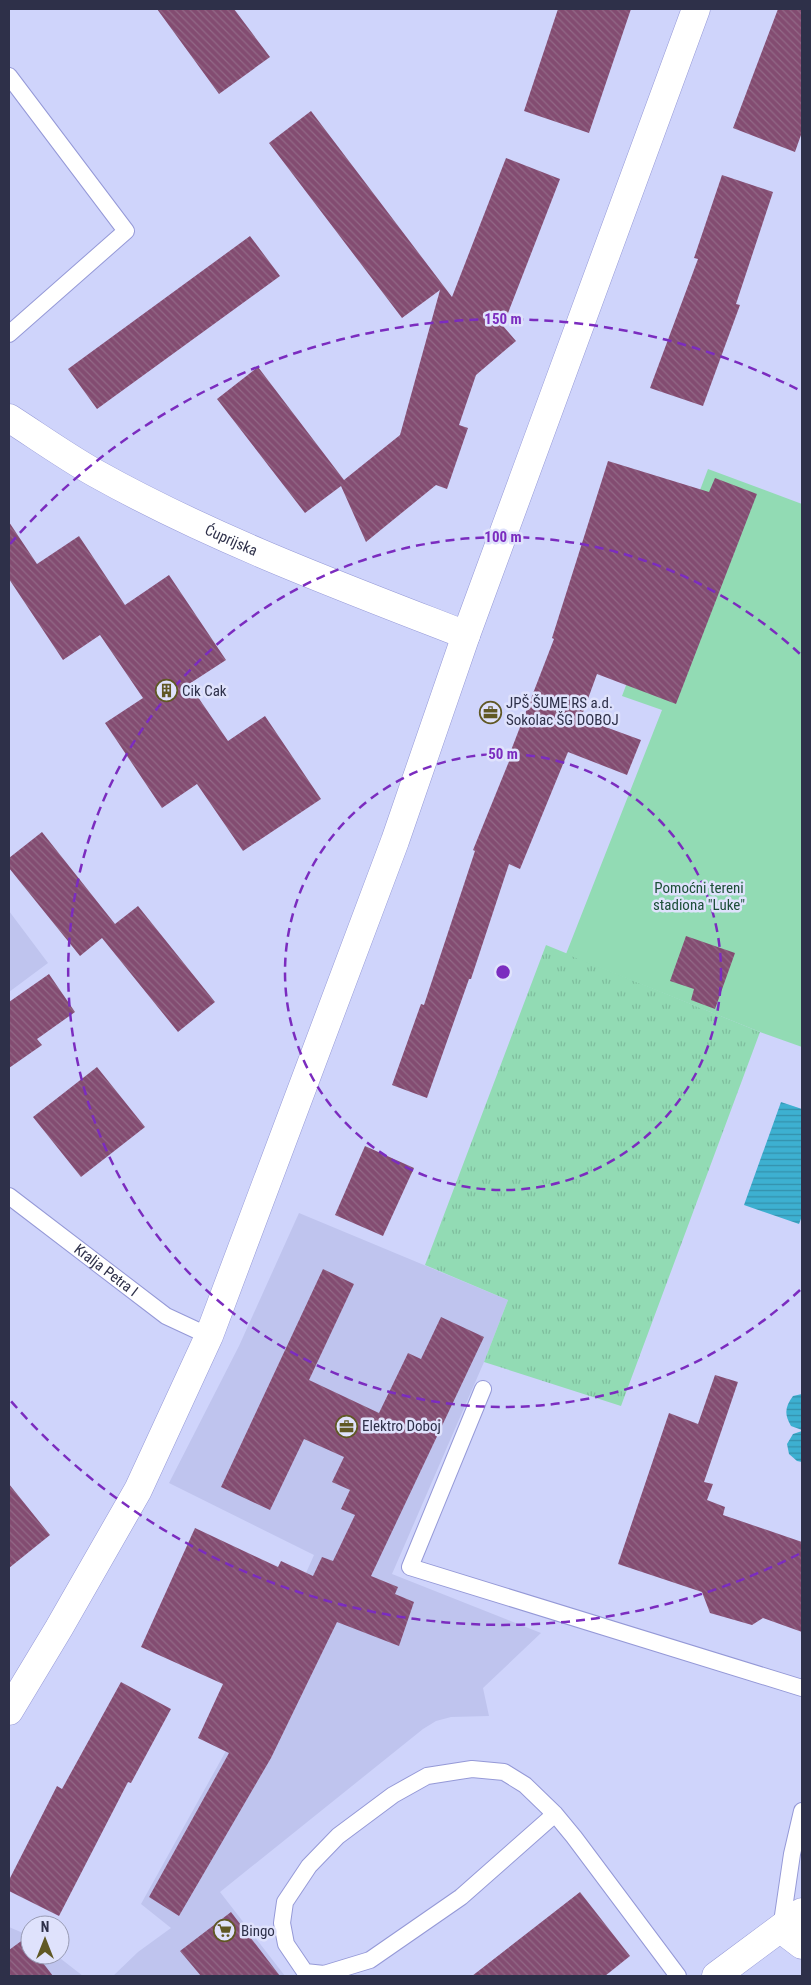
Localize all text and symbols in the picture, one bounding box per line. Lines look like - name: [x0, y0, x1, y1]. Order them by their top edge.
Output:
- text: 150 m: [484, 310, 522, 328]
- street label: Ćuprijska: [202, 521, 260, 560]
- text: 100 m: [484, 528, 522, 546]
- building icon: Cik Cak: [154, 679, 178, 703]
- place label: Cik Cak: [182, 682, 227, 700]
- place label: JPŠ ŠUME RS a.d. Sokolac ŠG DOBOJ: [506, 694, 619, 729]
- office icon: JPŠ ŠUME RS a.d. Sokolac ŠG DOBOJ: [478, 700, 502, 724]
- text: 50 m: [488, 745, 518, 763]
- park label: Pomoćni tereni stadiona "Luke": [653, 879, 745, 914]
- centre of rings: [494, 963, 512, 981]
- street label: Kralja Petra I: [70, 1240, 141, 1300]
- office icon: Elektro Doboj: [334, 1414, 358, 1438]
- place label: Elektro Doboj: [362, 1417, 441, 1435]
- north arrow: [20, 1915, 70, 1965]
- text: N: [41, 1919, 49, 1935]
- supermarket icon: Bingo: [213, 1919, 237, 1943]
- place label: Bingo: [241, 1922, 275, 1940]

